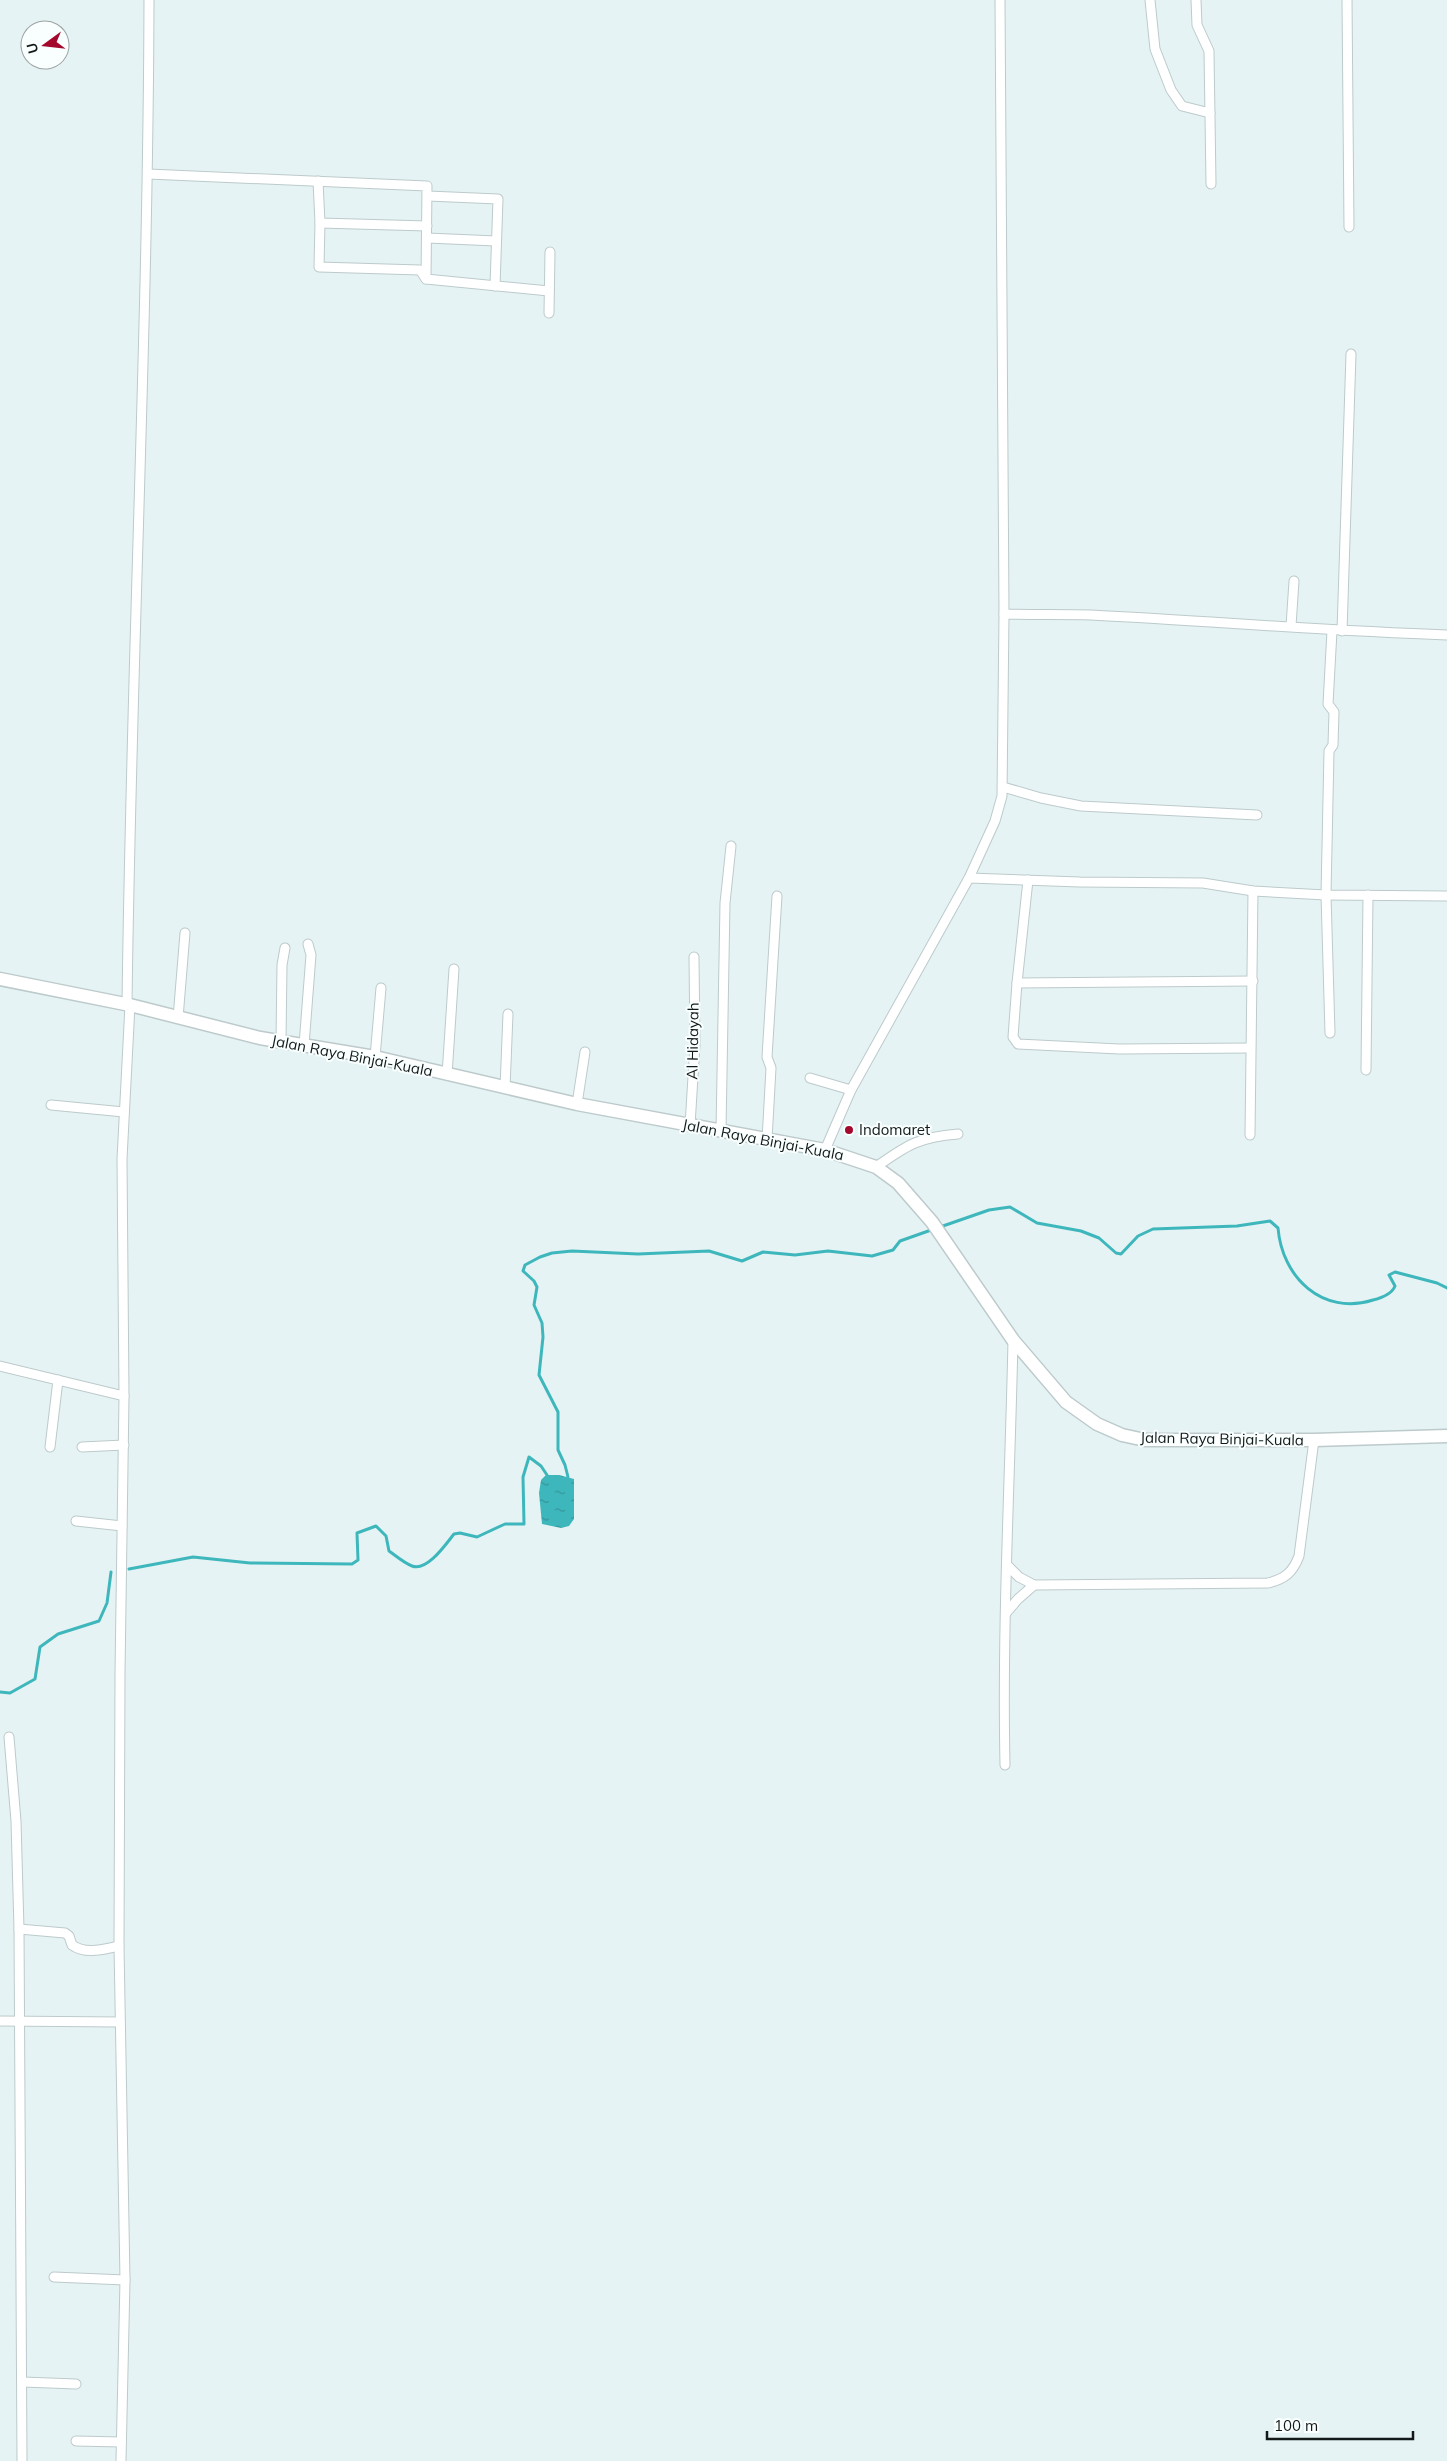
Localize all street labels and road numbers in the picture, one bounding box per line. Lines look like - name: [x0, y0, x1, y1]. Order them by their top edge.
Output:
- street label: Al Hidayah: [682, 1002, 703, 1080]
- street label: Jalan Raya Binjai-Kuala: [270, 1031, 434, 1080]
- street label: Jalan Raya Binjai-Kuala: [681, 1115, 845, 1164]
- street label: Jalan Raya Binjai-Kuala: [1140, 1428, 1304, 1449]

